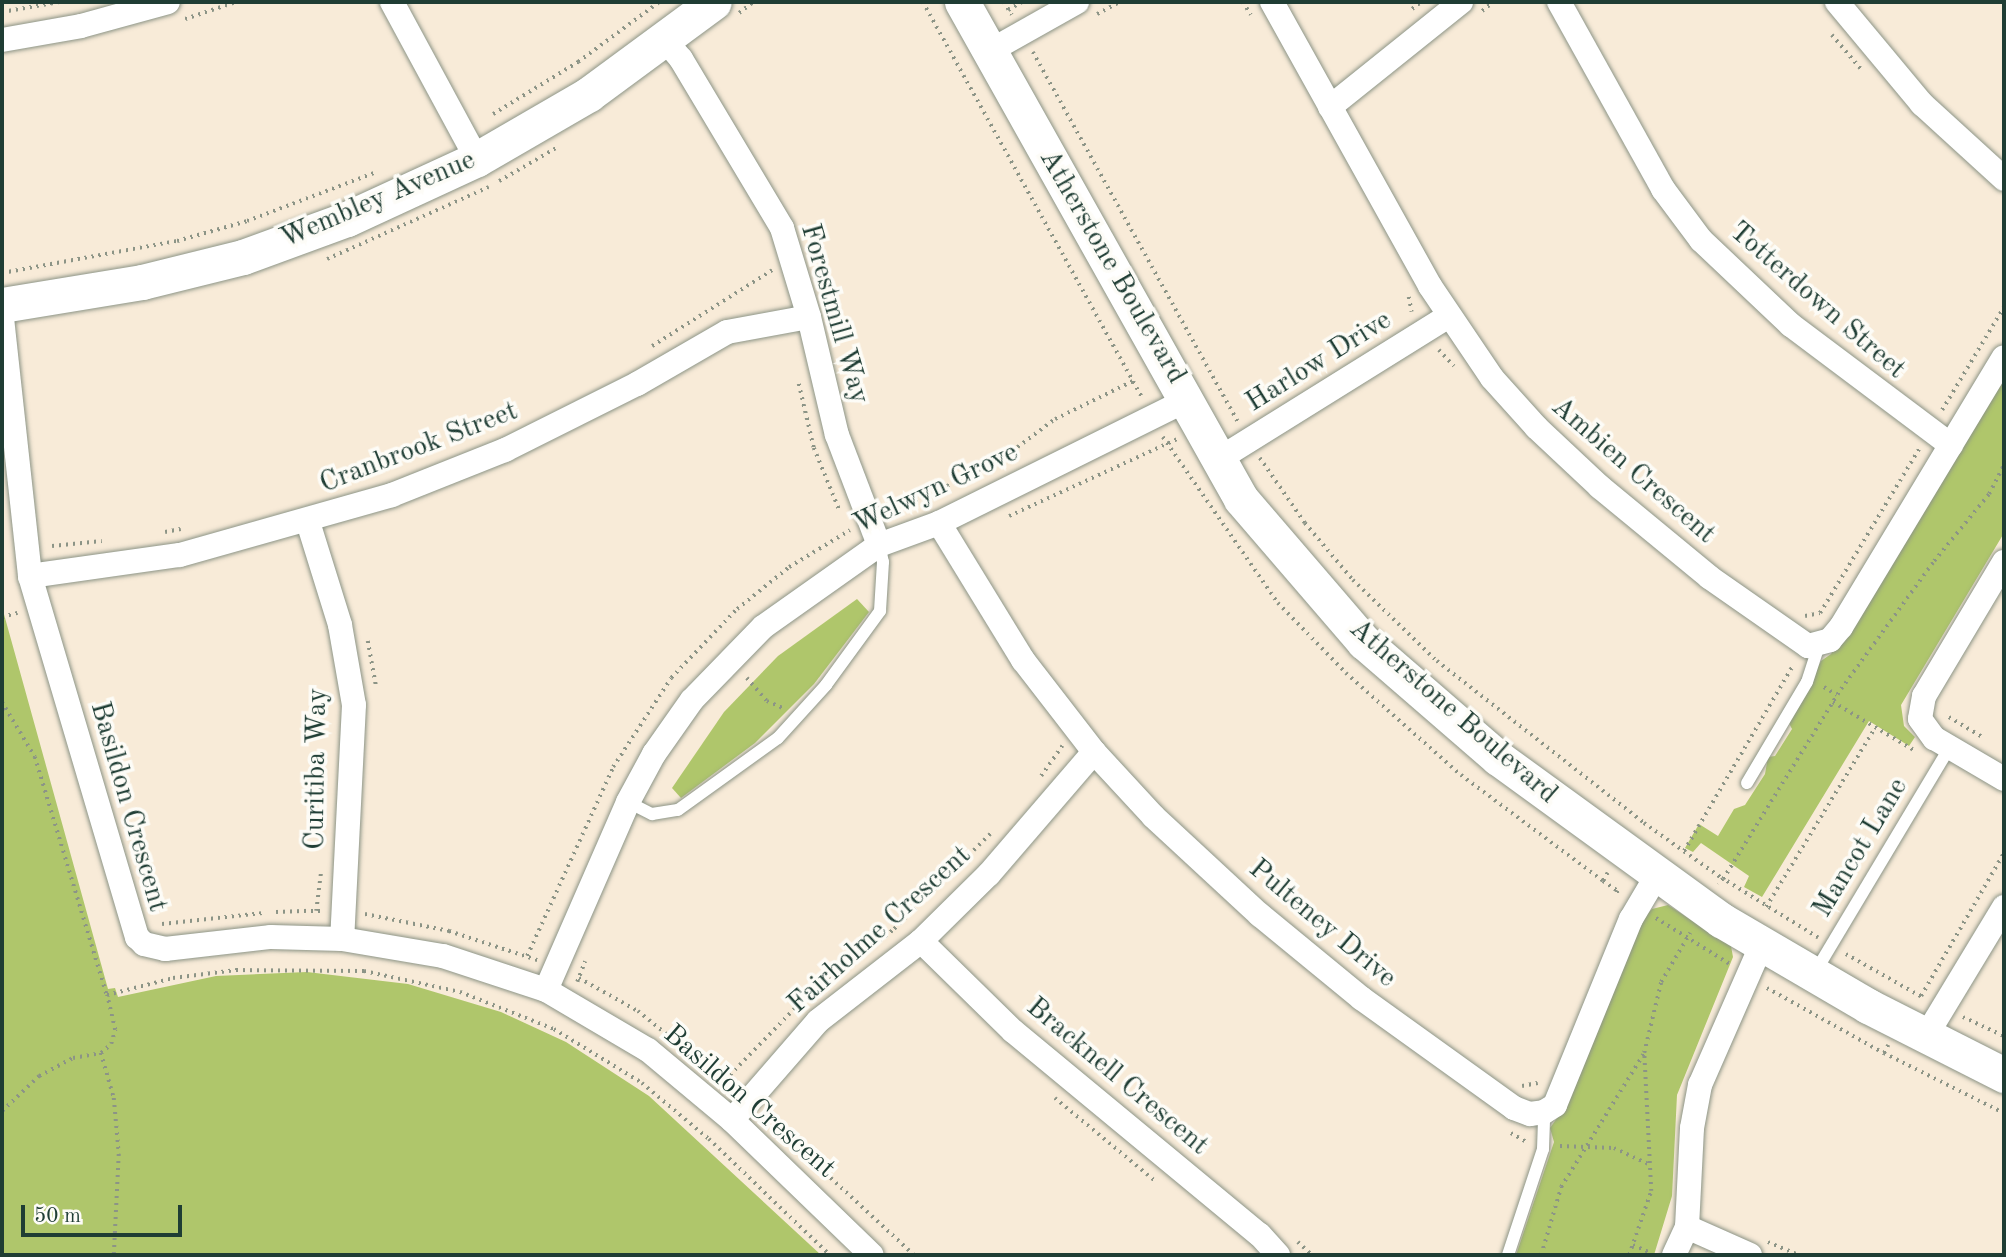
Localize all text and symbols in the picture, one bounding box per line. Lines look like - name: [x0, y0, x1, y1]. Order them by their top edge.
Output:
- street label: Wembley Avenue: [275, 144, 481, 256]
- street label: Atherstone Boulevard: [1031, 144, 1193, 390]
- street label: Totterdown Street: [1722, 215, 1912, 387]
- street label: Forestmill Way: [792, 220, 876, 408]
- street label: Harlow Drive: [1240, 304, 1398, 420]
- street label: Ambien Crescent: [1544, 391, 1722, 551]
- street label: Cranbrook Street: [315, 395, 523, 501]
- street label: Welwyn Grove: [848, 436, 1024, 542]
- street label: Atherstone Boulevard: [1342, 612, 1564, 812]
- street label: Curitiba Way: [299, 688, 335, 850]
- street label: Basildon Crescent: [82, 698, 174, 916]
- street label: Mancot Lane: [1806, 772, 1916, 924]
- street label: Fairholme Crescent: [781, 839, 979, 1021]
- street label: Pulteney Drive: [1241, 853, 1403, 995]
- street label: Bracknell Crescent: [1019, 991, 1215, 1163]
- street label: Basildon Crescent: [656, 1018, 842, 1186]
- scale bar: [24, 1190, 186, 1234]
- text: 50 m: [34, 1206, 81, 1227]

